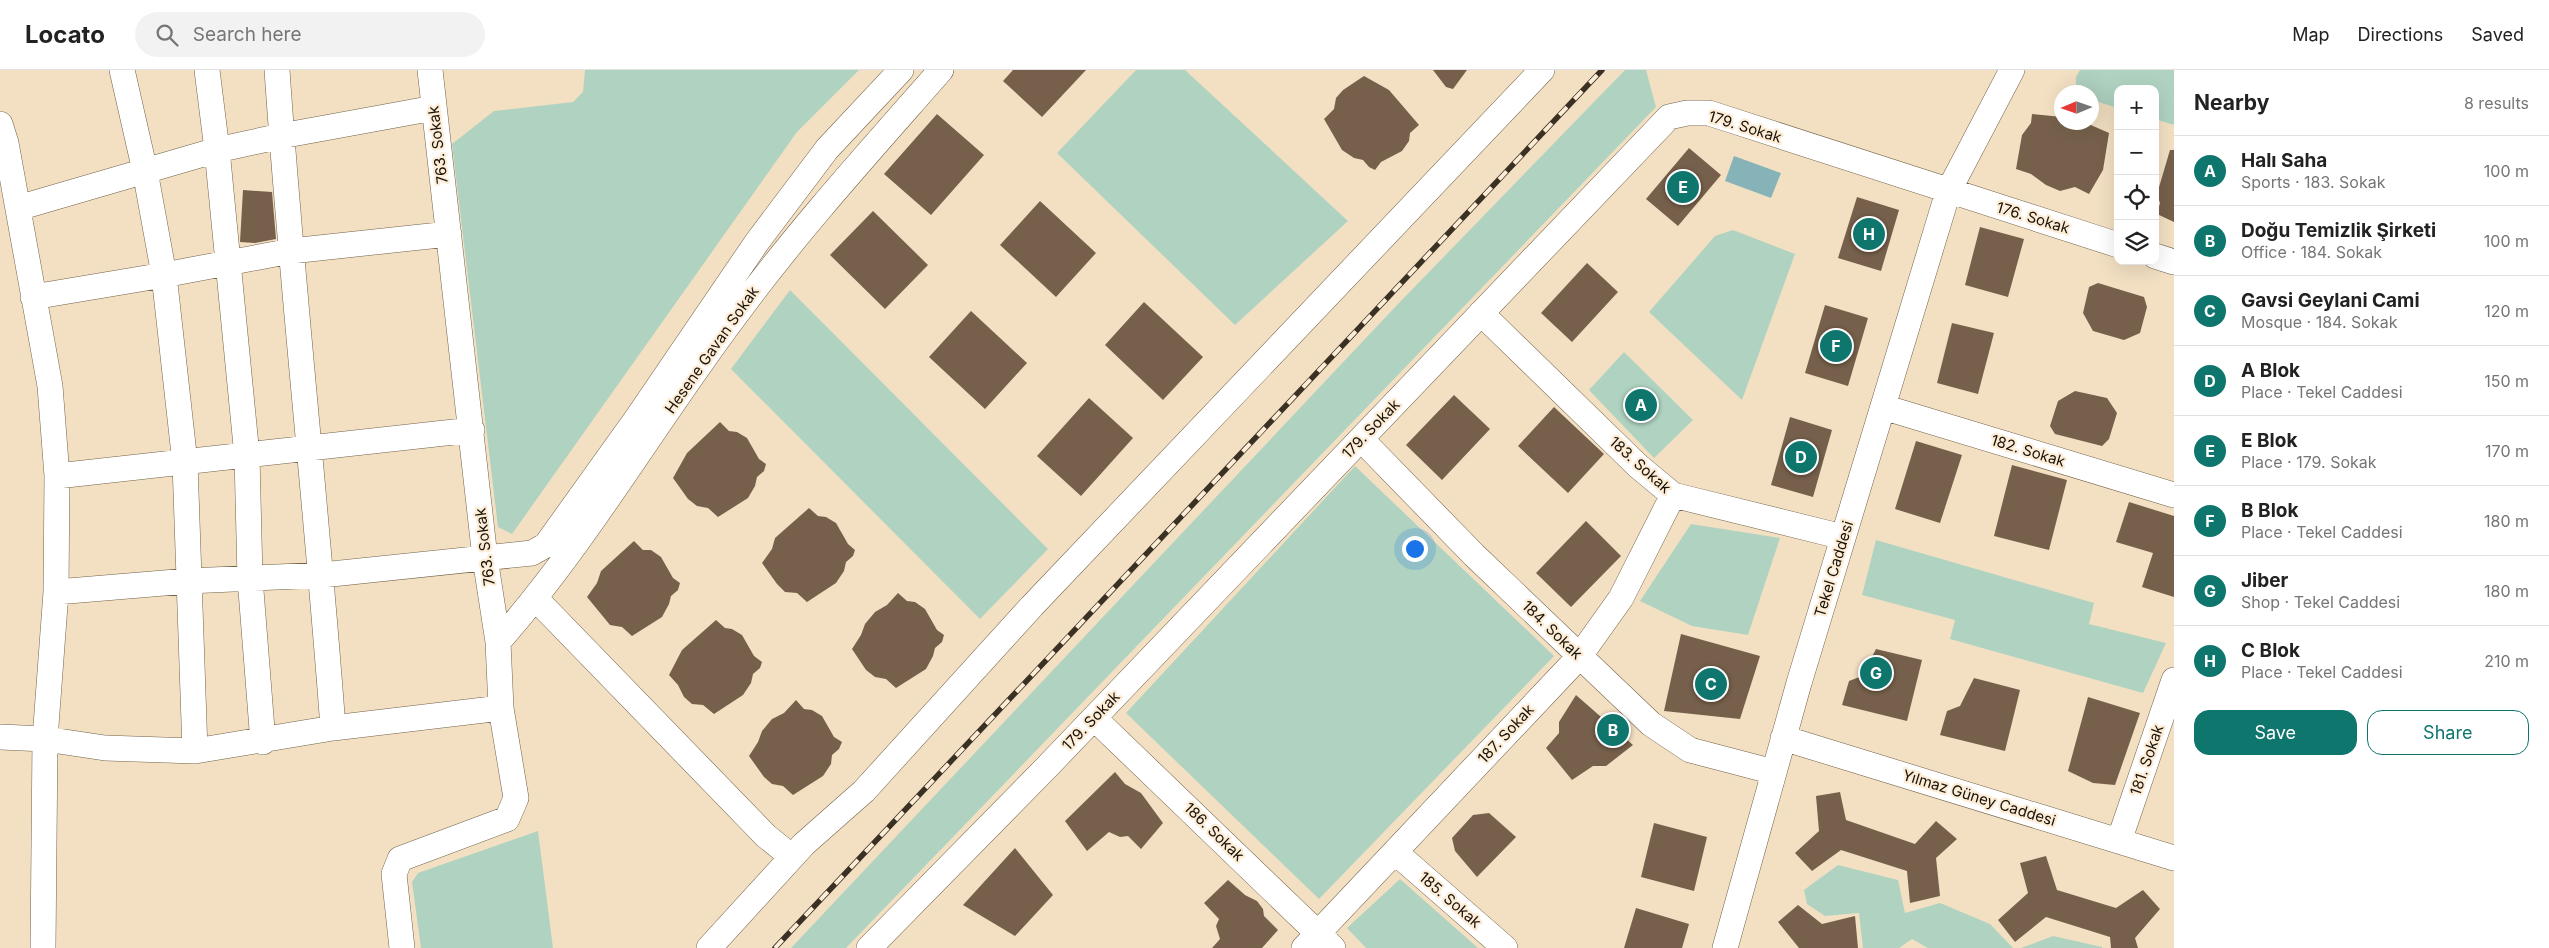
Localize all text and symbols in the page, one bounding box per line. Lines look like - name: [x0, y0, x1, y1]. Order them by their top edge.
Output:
- search box: [135, 12, 485, 57]
- text: Locato: [25, 20, 105, 49]
- icon: search: [153, 21, 181, 49]
- text: Search here: [193, 23, 301, 46]
- text: Map: [2292, 24, 2330, 45]
- text: Directions: [2358, 24, 2443, 45]
- text: Saved: [2471, 24, 2524, 45]
- north arrow: [2054, 85, 2099, 130]
- map controls: [2114, 85, 2159, 265]
- button: +: [2114, 85, 2159, 130]
- text: Nearby: [2194, 90, 2269, 115]
- text: 8 results: [2464, 93, 2529, 113]
- street label: 763. Sokak: [423, 104, 452, 185]
- street label: 179. Sokak: [1706, 106, 1785, 147]
- button: −: [2114, 130, 2159, 175]
- text: Halı Saha: [2241, 149, 2327, 172]
- text: A: [2204, 161, 2216, 181]
- text: 100 m: [2484, 161, 2529, 181]
- pin: E: [1667, 168, 1699, 206]
- text: Sports · 183. Sokak: [2241, 172, 2386, 192]
- button: locate: [2114, 175, 2159, 220]
- street label: 176. Sokak: [1994, 197, 2073, 238]
- pin: H: [1853, 215, 1885, 253]
- text: Doğu Temizlik Şirketi: [2241, 219, 2436, 242]
- button: layers: [2114, 220, 2159, 265]
- text: B: [2205, 231, 2215, 251]
- text: 100 m: [2484, 231, 2529, 251]
- text: Office · 184. Sokak: [2241, 242, 2382, 262]
- street label: Hesene Gavan Sokak: [660, 282, 763, 417]
- text: Gavsi Geylani Cami: [2241, 289, 2420, 312]
- text: C: [2204, 301, 2216, 321]
- text: 120 m: [2484, 301, 2529, 321]
- text: Mosque · 184. Sokak: [2241, 312, 2397, 332]
- pin: F: [1820, 327, 1852, 365]
- text: A Blok: [2241, 359, 2300, 382]
- text: D: [2204, 371, 2216, 391]
- text: 150 m: [2484, 371, 2529, 391]
- text: Place · Tekel Caddesi: [2241, 382, 2403, 402]
- pin: A: [1625, 386, 1657, 424]
- street label: 179. Sokak: [1338, 394, 1404, 462]
- text: E Blok: [2241, 429, 2297, 452]
- street label: 182. Sokak: [1989, 430, 2068, 471]
- street label: 183. Sokak: [1606, 432, 1676, 498]
- pin: D: [1785, 438, 1817, 476]
- text: E: [2205, 441, 2215, 461]
- text: 170 m: [2485, 441, 2529, 461]
- text: Place · 179. Sokak: [2241, 452, 2377, 472]
- text: B Blok: [2241, 499, 2298, 522]
- street label: 763. Sokak: [470, 506, 499, 587]
- text: F: [2205, 511, 2215, 531]
- text: 180 m: [2484, 511, 2529, 531]
- street label: Tekel Caddesi: [1810, 518, 1857, 619]
- text: Place · Tekel Caddesi: [2241, 522, 2403, 542]
- your location: [1402, 536, 1428, 562]
- text: Jiber: [2241, 569, 2288, 592]
- text: G: [2204, 581, 2216, 601]
- text: 180 m: [2484, 581, 2529, 601]
- text: Shop · Tekel Caddesi: [2241, 592, 2400, 612]
- street label: 184. Sokak: [1518, 596, 1587, 664]
- text: C Blok: [2241, 639, 2300, 662]
- text: H: [2204, 651, 2216, 671]
- text: 210 m: [2484, 651, 2529, 671]
- pin: G: [1860, 654, 1892, 692]
- text: Place · Tekel Caddesi: [2241, 662, 2403, 682]
- pin: C: [1695, 665, 1727, 703]
- street label: 179. Sokak: [1058, 686, 1124, 754]
- street label: 187. Sokak: [1473, 700, 1538, 767]
- button: Save: [2194, 710, 2357, 755]
- button: Share: [2367, 710, 2529, 755]
- pin: B: [1597, 711, 1629, 749]
- street label: 181. Sokak: [2126, 721, 2168, 798]
- street label: Yılmaz Güney Caddesi: [1900, 765, 2058, 830]
- street label: 186. Sokak: [1180, 798, 1249, 865]
- street label: 185. Sokak: [1415, 867, 1486, 932]

